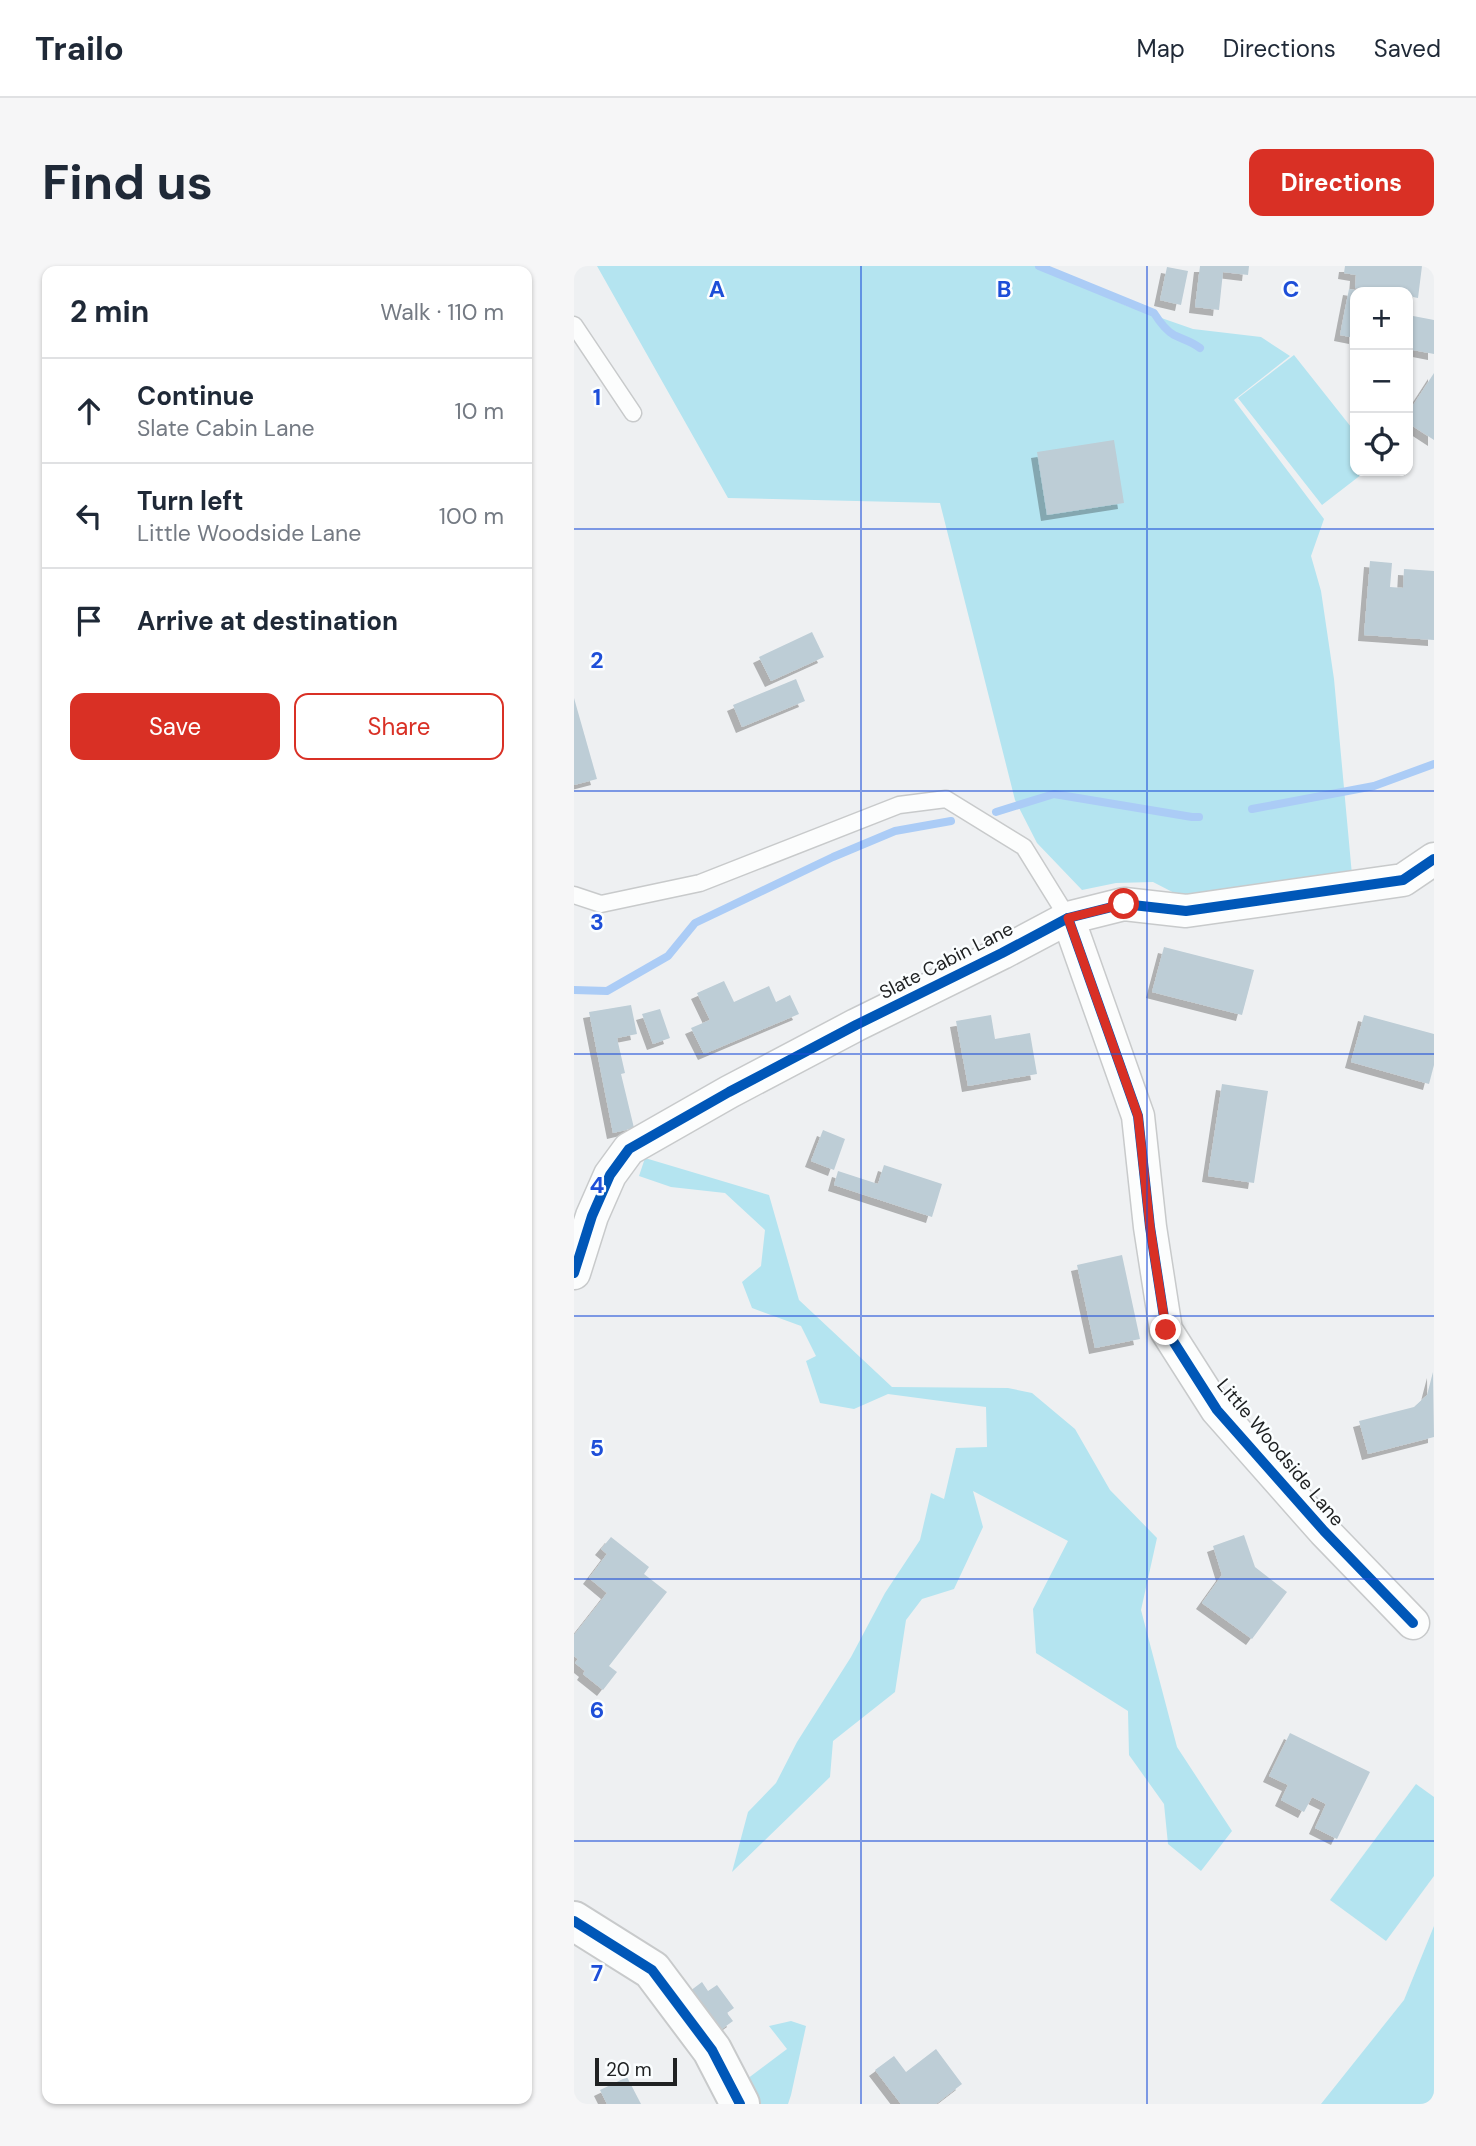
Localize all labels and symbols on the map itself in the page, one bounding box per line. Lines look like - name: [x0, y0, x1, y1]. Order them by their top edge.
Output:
- text: A: [709, 274, 725, 304]
- text: B: [997, 274, 1011, 304]
- text: C: [1283, 274, 1299, 304]
- text: 1: [593, 382, 601, 412]
- text: 2: [590, 645, 604, 675]
- route start: [1108, 888, 1139, 919]
- text: 3: [590, 907, 604, 937]
- street label: Slate Cabin Lane: [875, 916, 1017, 1005]
- text: 4: [590, 1170, 605, 1200]
- route end: [1150, 1314, 1181, 1345]
- street label: Little Woodside Lane: [1211, 1373, 1350, 1531]
- text: 5: [590, 1433, 604, 1463]
- text: 6: [590, 1695, 604, 1725]
- text: 7: [591, 1958, 603, 1988]
- scale bar: [595, 2055, 677, 2087]

